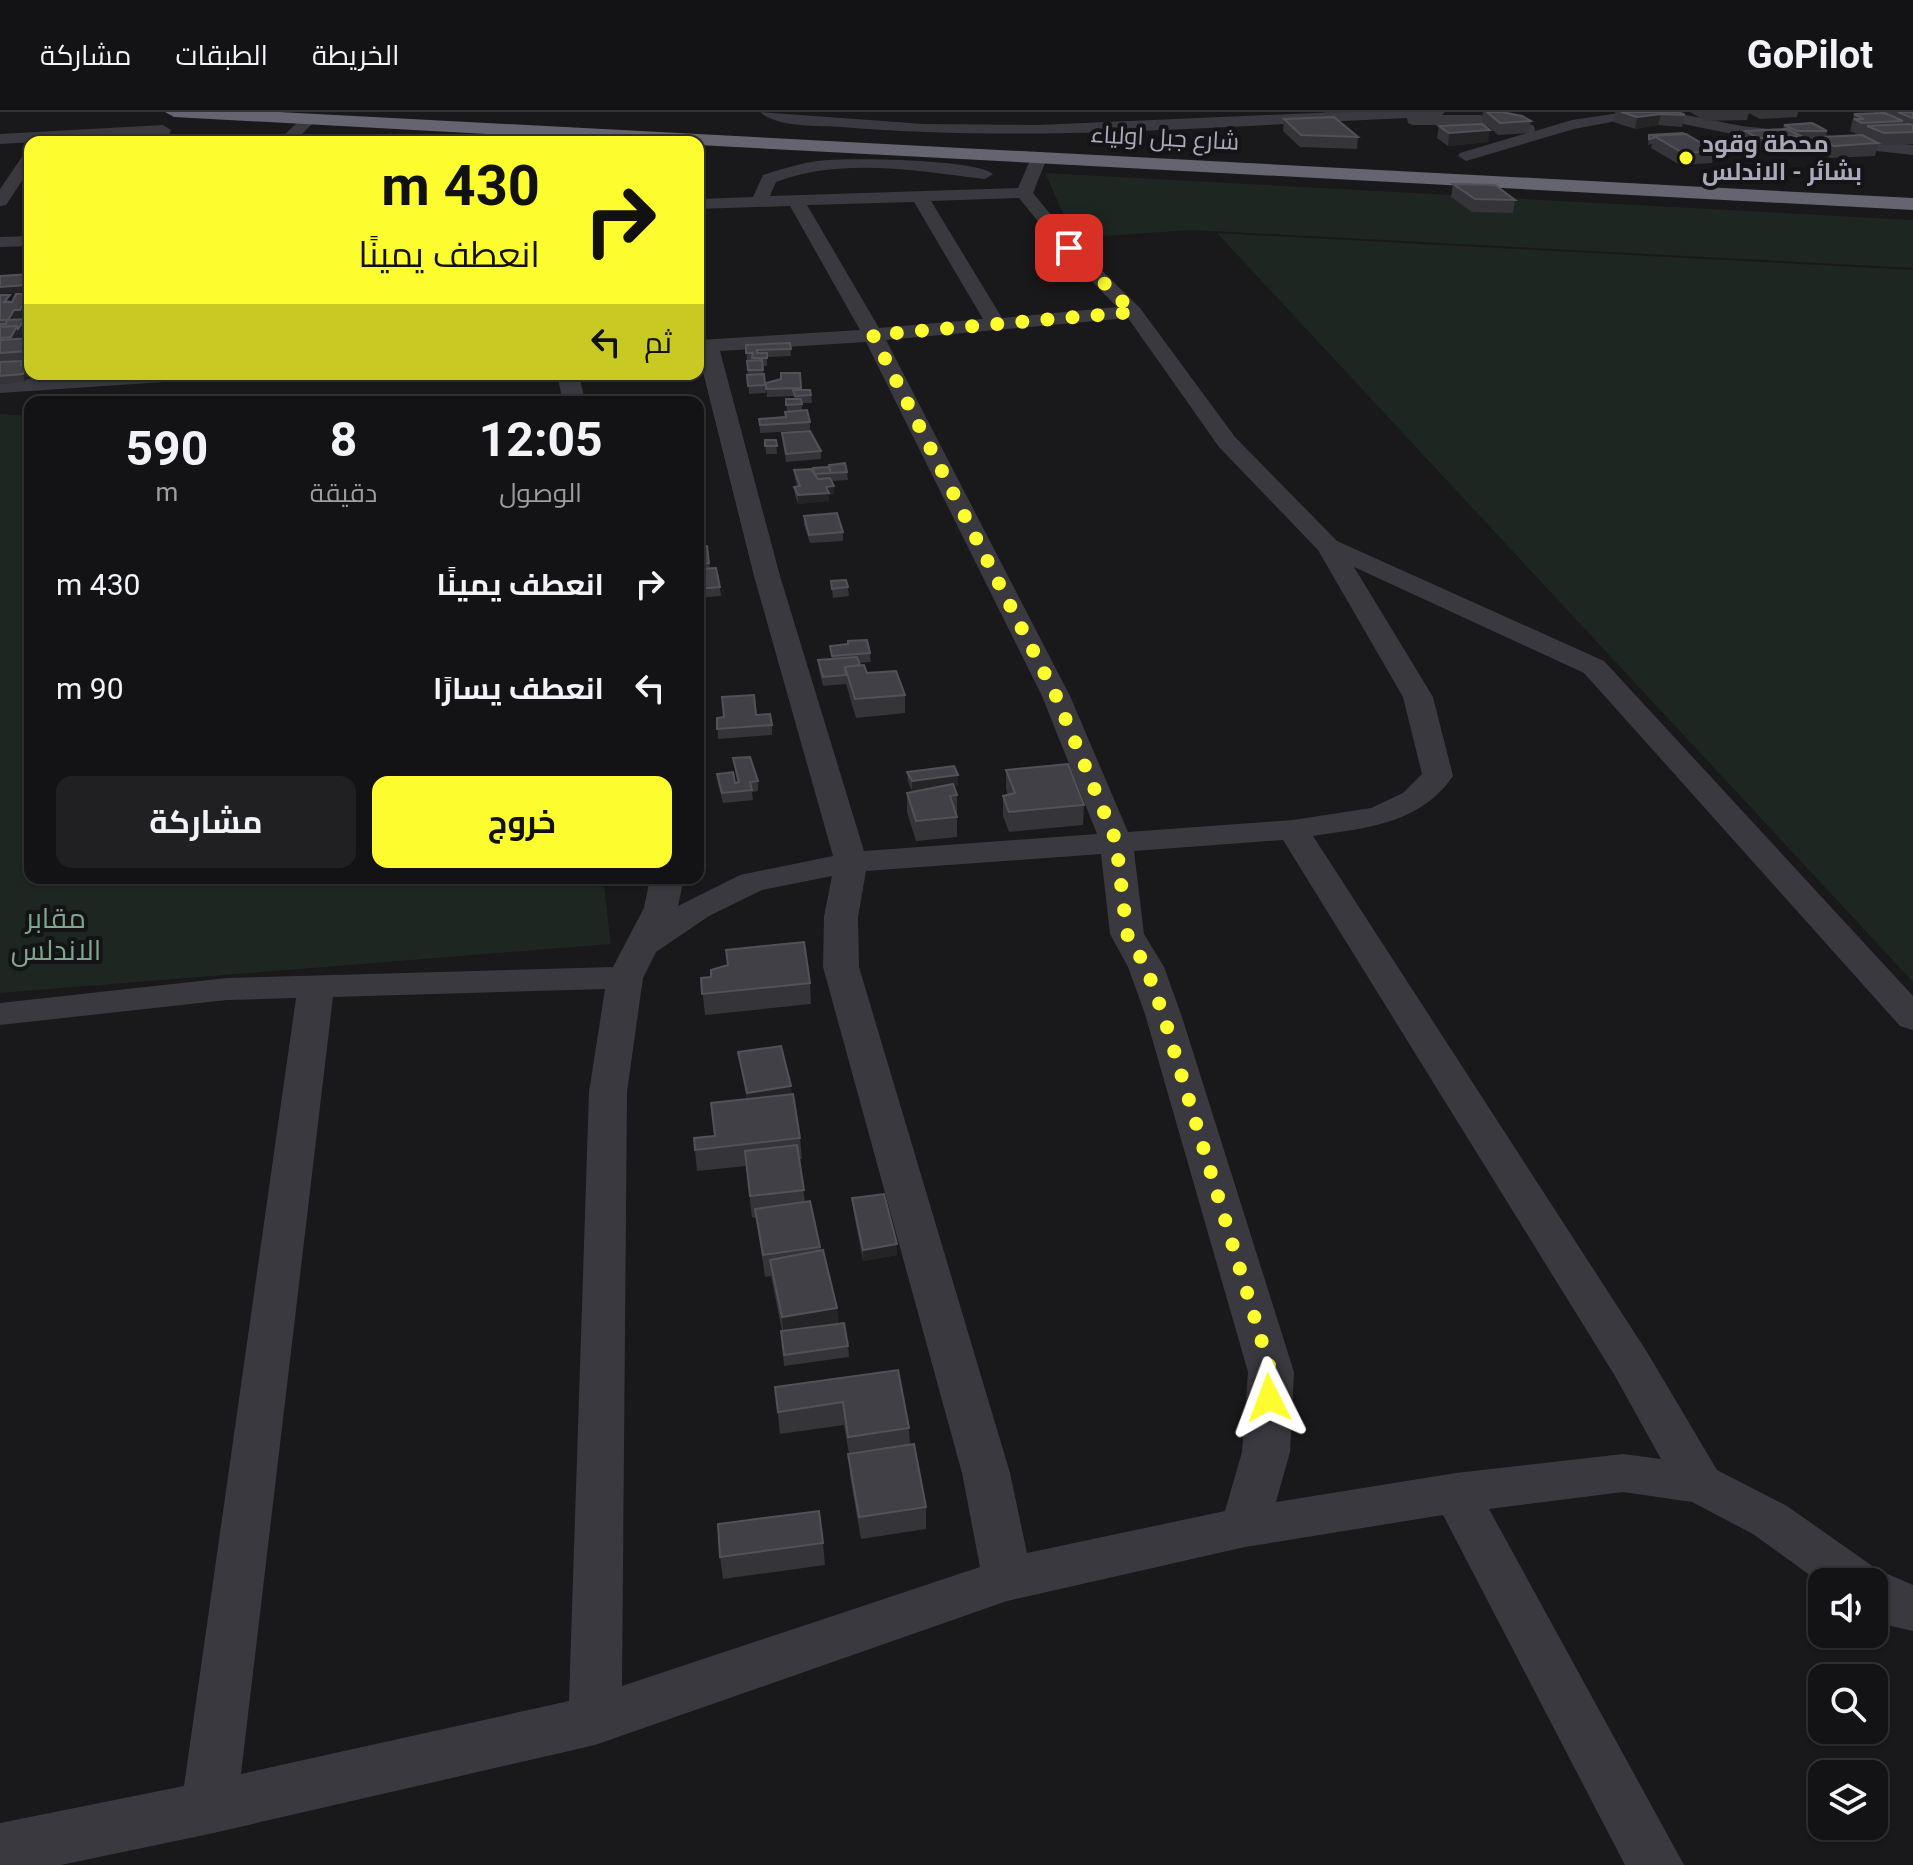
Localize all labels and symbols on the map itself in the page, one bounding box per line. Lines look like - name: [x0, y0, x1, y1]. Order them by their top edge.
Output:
- street label: شارع جبل اولياء: [1090, 120, 1240, 158]
- place label: محطة وقود بشائر - الاندلس: [1702, 130, 1862, 186]
- marker: محطة وقود بشائر - الاندلس: [1677, 149, 1695, 167]
- pin: [1035, 214, 1103, 282]
- park label: مقابر الاندلس: [11, 902, 101, 967]
- position arrow: [1227, 1356, 1311, 1440]

